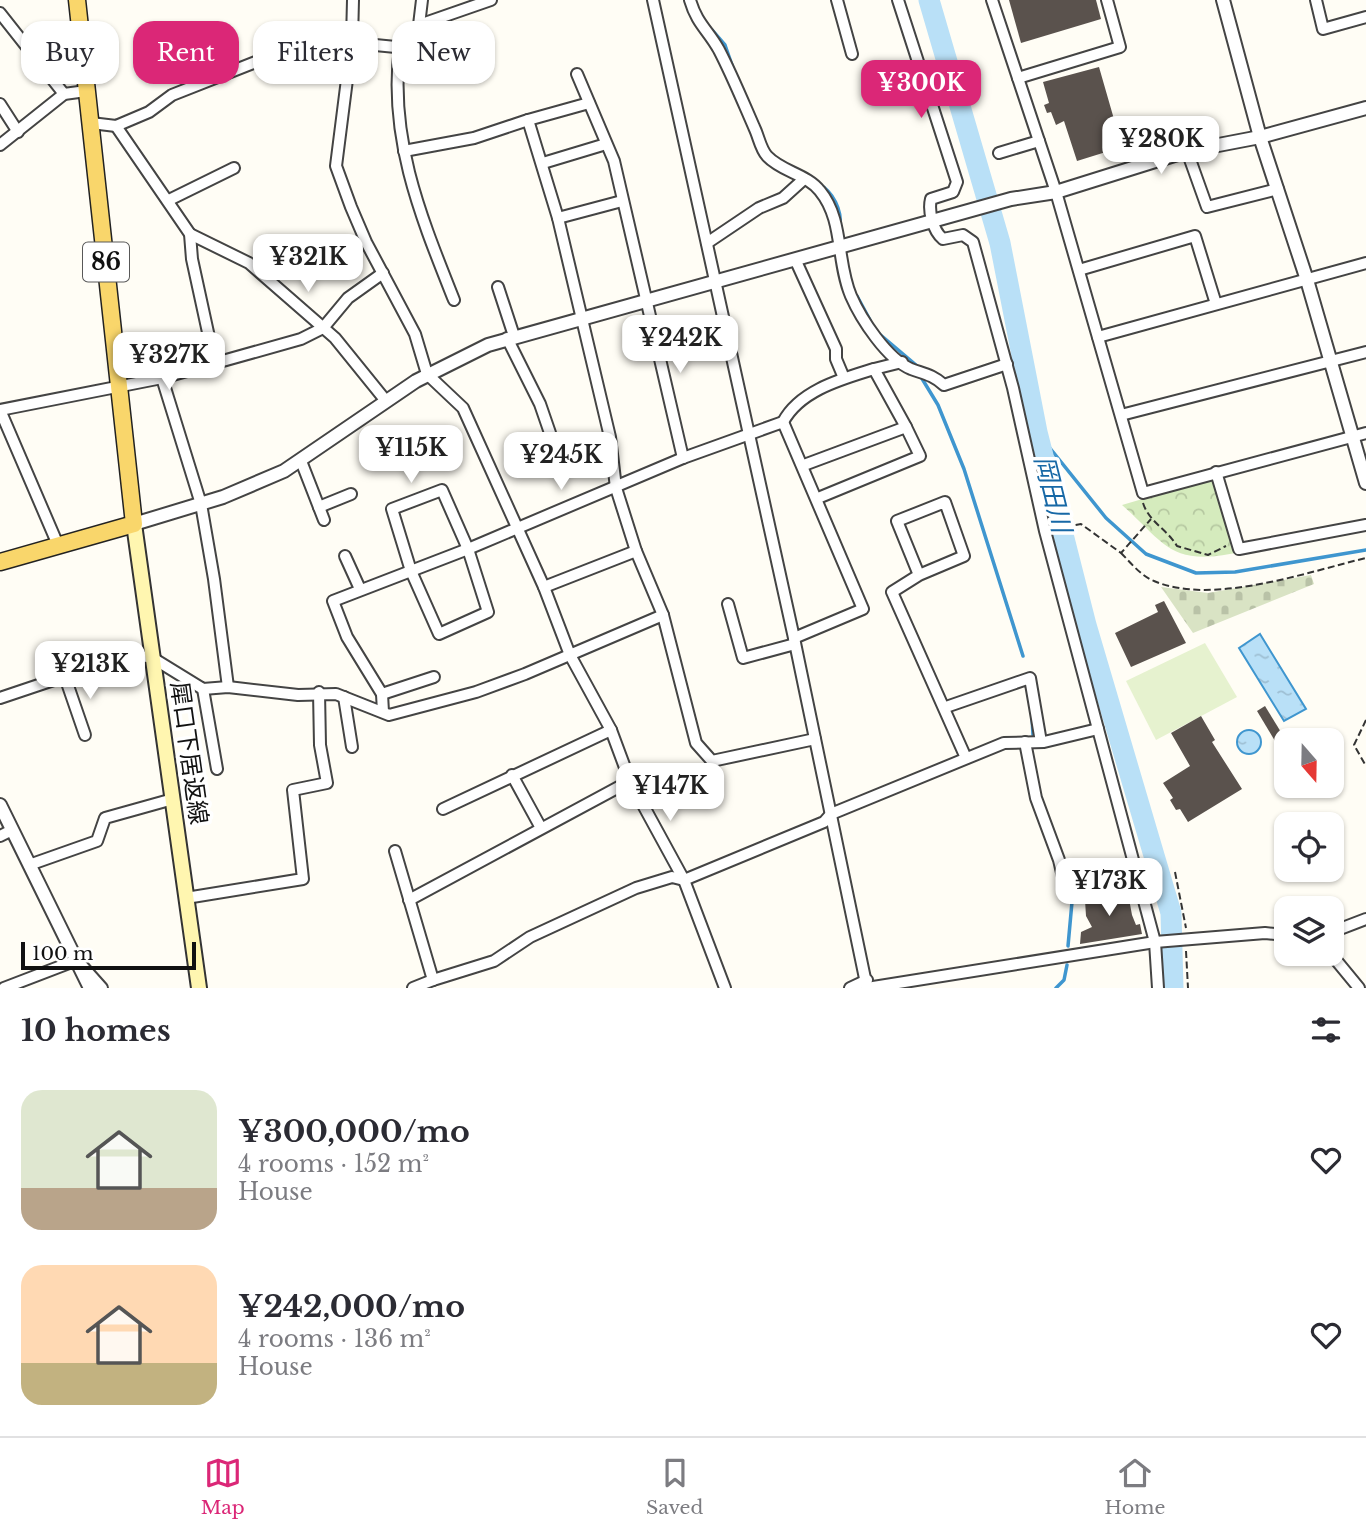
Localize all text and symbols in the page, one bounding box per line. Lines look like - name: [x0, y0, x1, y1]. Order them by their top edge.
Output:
- chip: Buy: [21, 21, 119, 84]
- chip: Rent: [133, 21, 239, 84]
- chip: Filters: [253, 21, 378, 84]
- chip: New: [392, 21, 495, 84]
- pin: ¥300K: [872, 60, 970, 120]
- text: ¥300K: [877, 69, 965, 97]
- pin: ¥280K: [1112, 116, 1210, 176]
- text: ¥280K: [1118, 125, 1204, 153]
- pin: ¥321K: [259, 234, 357, 294]
- road number: 86: [83, 243, 129, 282]
- text: ¥321K: [269, 243, 347, 271]
- pin: ¥242K: [631, 316, 729, 375]
- text: ¥242K: [638, 324, 722, 352]
- pin: ¥327K: [120, 332, 218, 392]
- text: ¥327K: [129, 341, 209, 369]
- pin: ¥115K: [362, 426, 460, 485]
- pin: ¥245K: [512, 433, 610, 492]
- text: ¥115K: [375, 434, 447, 462]
- text: ¥245K: [520, 441, 602, 469]
- water label: 岡田川: [1028, 452, 1079, 539]
- pin: ¥213K: [41, 642, 139, 701]
- text: ¥213K: [51, 650, 129, 678]
- street label: 犀口下居返線: [165, 680, 214, 826]
- north arrow: [1274, 728, 1344, 798]
- map controls: [1274, 728, 1344, 966]
- pin: ¥147K: [621, 764, 719, 823]
- text: ¥147K: [632, 772, 708, 800]
- button: locate: [1274, 812, 1344, 882]
- pin: ¥173K: [1060, 858, 1158, 918]
- text: ¥173K: [1071, 867, 1147, 895]
- button: layers: [1274, 896, 1344, 966]
- scale bar: [21, 939, 196, 971]
- text: 100 m: [32, 942, 93, 965]
- icon: filters: [1307, 1011, 1345, 1049]
- text: 10 homes: [21, 1012, 171, 1049]
- text: ¥300,000/mo: [238, 1113, 470, 1150]
- icon: home: [77, 1118, 161, 1202]
- icon: heart: [1307, 1141, 1345, 1179]
- text: 4 rooms · 152 m²: [238, 1150, 429, 1178]
- text: House: [238, 1178, 313, 1206]
- text: ¥242,000/mo: [238, 1288, 465, 1325]
- icon: home: [77, 1293, 161, 1377]
- icon: heart: [1307, 1316, 1345, 1354]
- text: 4 rooms · 136 m²: [238, 1325, 431, 1353]
- text: House: [238, 1353, 313, 1381]
- tab: Map: [201, 1454, 245, 1519]
- tab: Saved: [646, 1454, 703, 1519]
- tab: Home: [1105, 1454, 1165, 1519]

